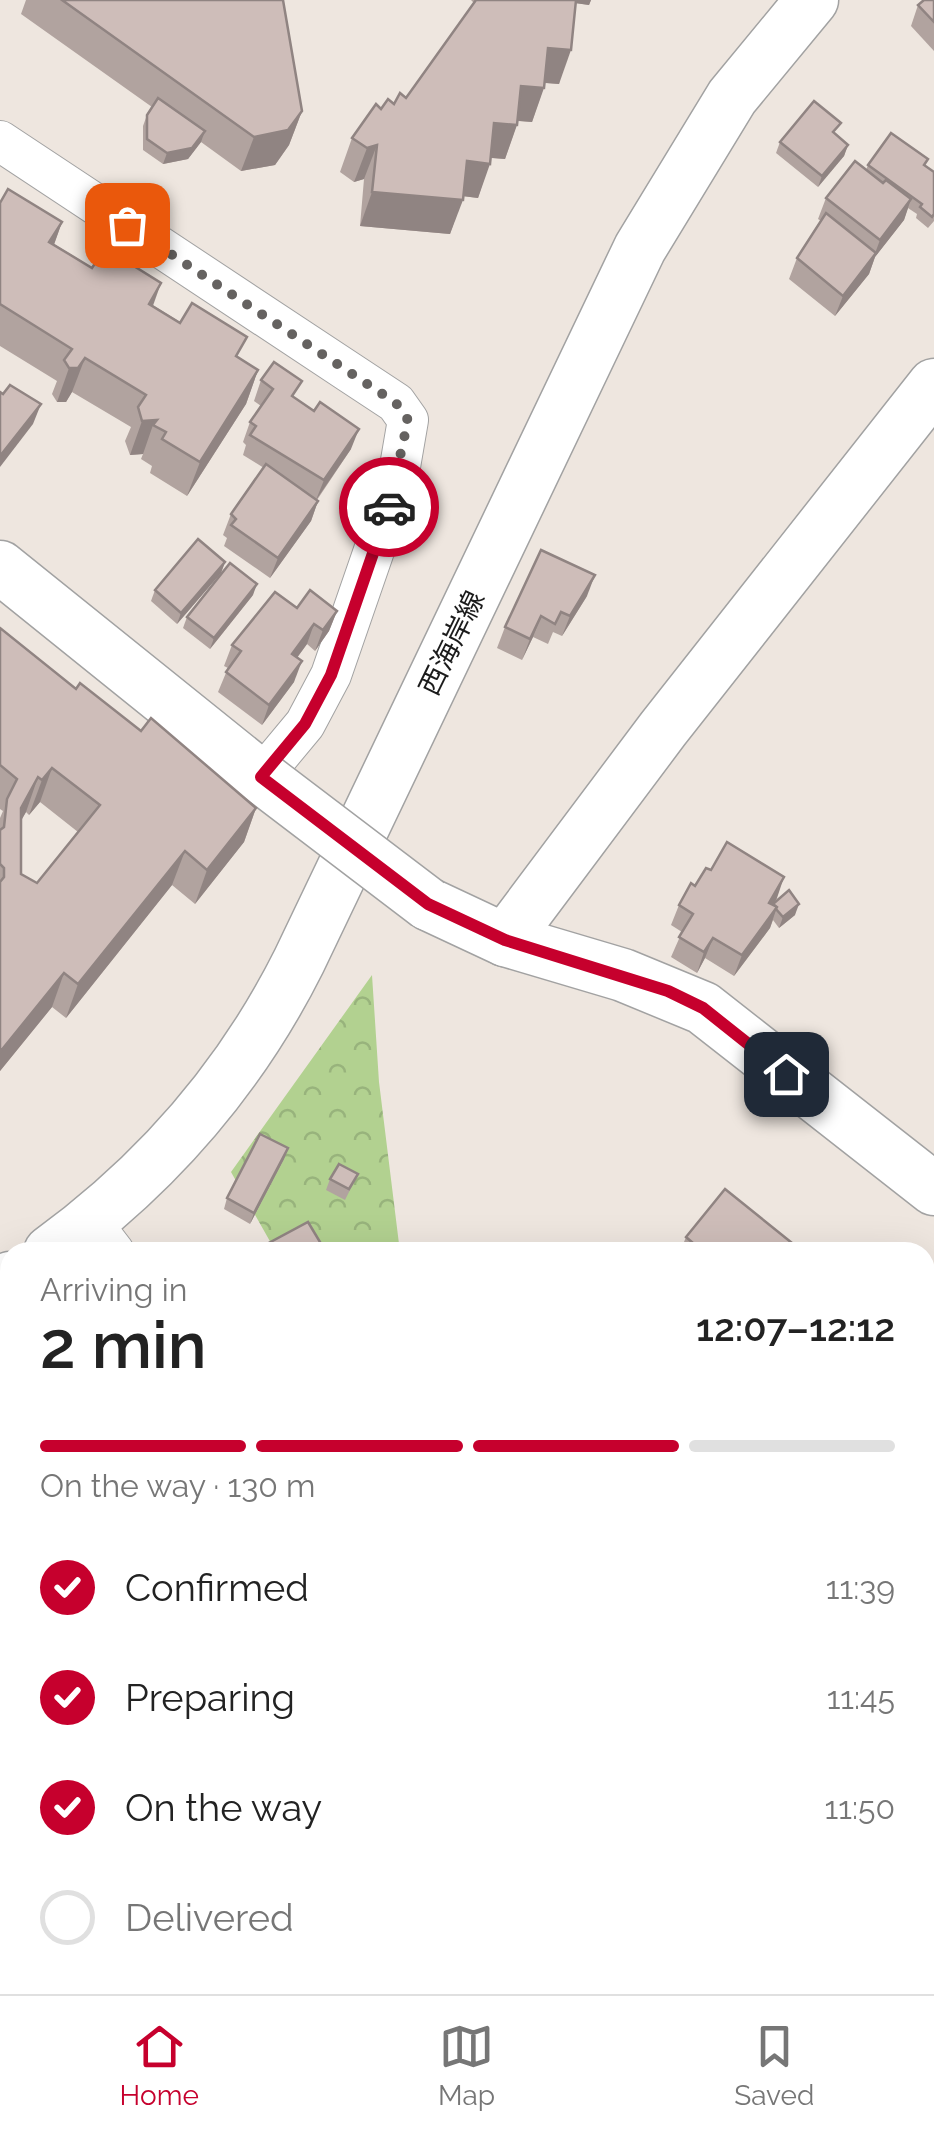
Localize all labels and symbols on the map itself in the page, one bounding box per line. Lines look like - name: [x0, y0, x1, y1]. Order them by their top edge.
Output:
- pin: [85, 183, 170, 268]
- courier: [339, 457, 439, 557]
- street label: 西海岸線: [413, 585, 491, 701]
- pin: [744, 1032, 829, 1117]

